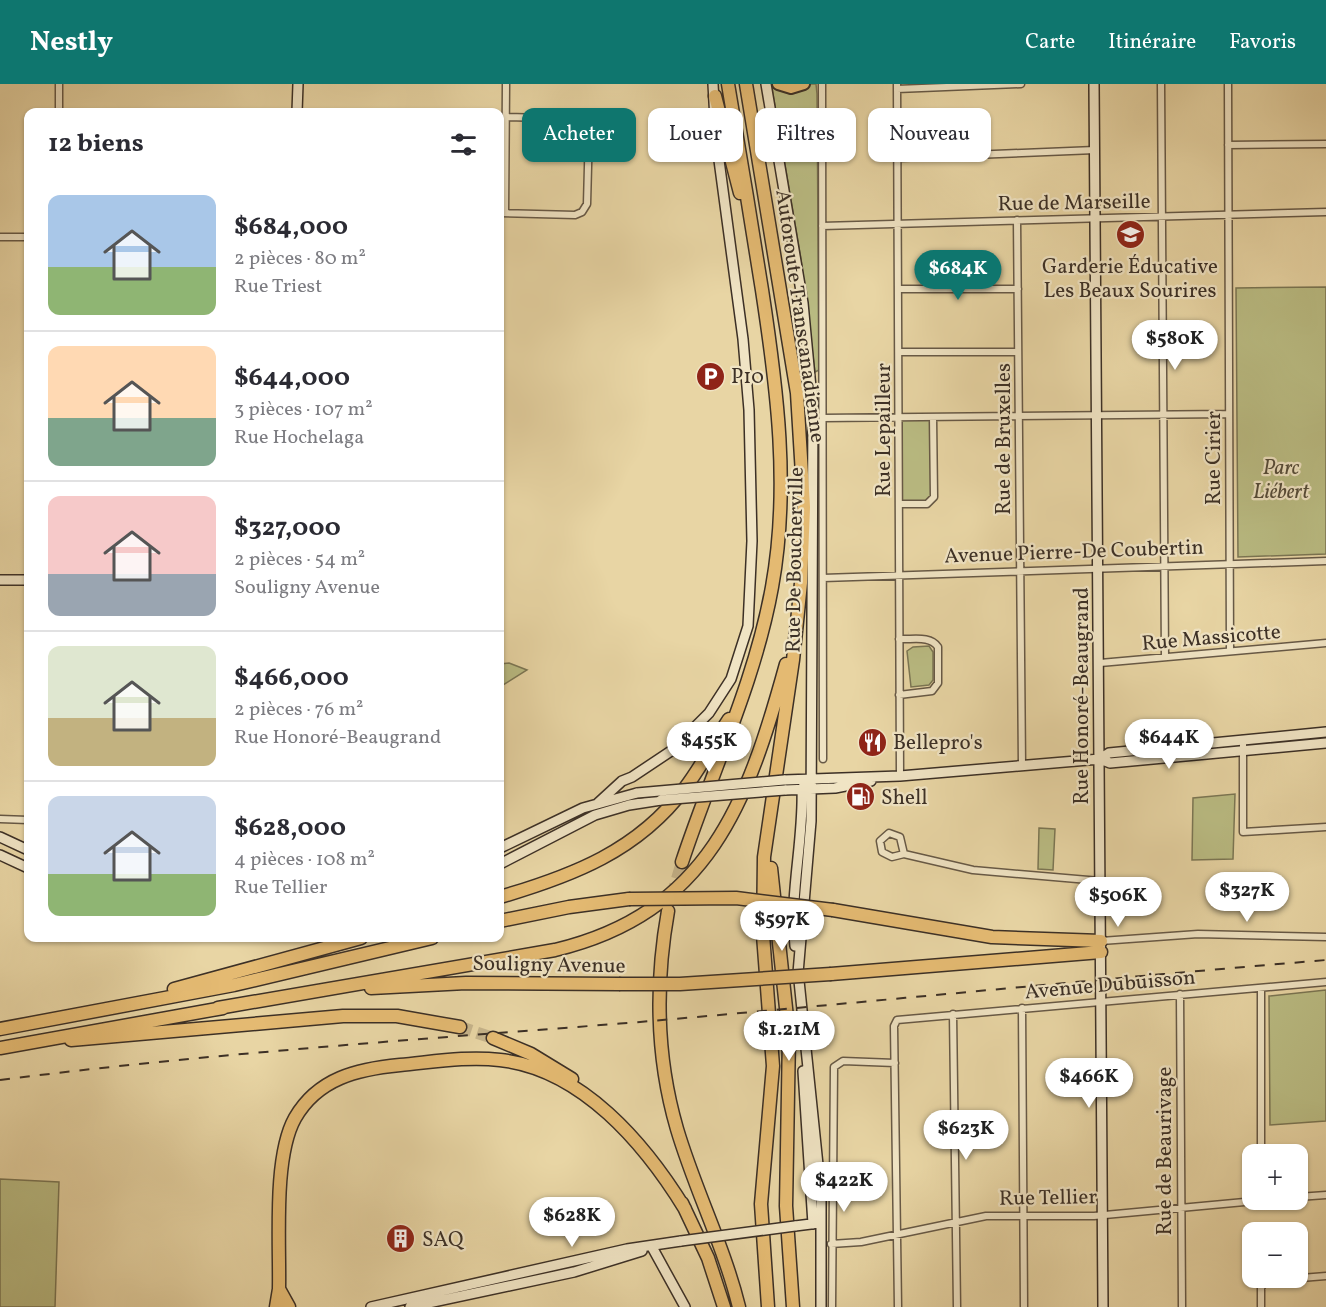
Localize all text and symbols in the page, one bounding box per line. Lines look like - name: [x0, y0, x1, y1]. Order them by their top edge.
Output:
- text: Nestly: [30, 23, 113, 62]
- text: Carte: [1025, 28, 1075, 57]
- text: Itinéraire: [1108, 28, 1196, 57]
- text: Favoris: [1229, 28, 1296, 57]
- chip: Acheter: [522, 108, 636, 162]
- chip: Louer: [648, 108, 743, 162]
- chip: Filtres: [755, 108, 856, 162]
- chip: Nouveau: [868, 108, 991, 162]
- text: 12 biens: [48, 126, 144, 162]
- icon: filters: [447, 128, 480, 161]
- street label: Autoroute Transcanadienne: [767, 188, 832, 445]
- street label: Rue de Marseille: [997, 188, 1151, 219]
- text: $684,000: [234, 209, 348, 245]
- icon: home: [96, 219, 168, 291]
- school or university icon: Garderie Éducative Les Beaux Sourires: [1114, 219, 1146, 251]
- text: 2 pièces · 80 m²: [234, 245, 366, 273]
- pin: $684K: [916, 250, 1000, 301]
- place label: Garderie Éducative Les Beaux Sourires: [1042, 253, 1218, 306]
- text: $684K: [928, 255, 988, 283]
- text: Rue Triest: [234, 273, 322, 301]
- pin: $580K: [1133, 320, 1217, 371]
- text: $580K: [1146, 325, 1204, 353]
- text: $644,000: [234, 360, 350, 396]
- parking icon: P10: [694, 360, 726, 392]
- place label: P10: [731, 363, 764, 392]
- street label: Rue Lepailleur: [870, 363, 899, 497]
- street label: Rue de Bruxelles: [990, 363, 1019, 515]
- icon: home: [96, 370, 168, 442]
- text: 3 pièces · 107 m²: [234, 396, 373, 424]
- street label: Rue Cirier: [1200, 411, 1229, 505]
- text: Rue Hochelaga: [234, 424, 364, 452]
- park label: Parc Liébert: [1253, 454, 1310, 507]
- street label: Rue De Boucherville: [779, 467, 812, 653]
- text: $327,000: [234, 510, 341, 546]
- icon: home: [96, 520, 168, 592]
- street label: Avenue Pierre-De Coubertin: [944, 533, 1204, 572]
- text: 2 pièces · 54 m²: [234, 546, 365, 574]
- text: Souligny Avenue: [234, 574, 380, 602]
- street label: Rue Honoré-Beaugrand: [1068, 587, 1097, 805]
- street label: Rue Massicotte: [1140, 618, 1282, 659]
- text: $466,000: [234, 660, 349, 696]
- icon: home: [96, 670, 168, 742]
- text: 2 pièces · 76 m²: [234, 696, 364, 724]
- pin: $644K: [1127, 719, 1211, 770]
- pin: $455K: [667, 722, 751, 773]
- text: Rue Honoré-Beaugrand: [234, 724, 441, 752]
- text: $644K: [1139, 724, 1199, 752]
- restaurant icon: Bellepro's: [856, 726, 888, 758]
- text: $455K: [681, 727, 737, 755]
- place label: Bellepro's: [893, 729, 983, 758]
- fuel station icon: Shell: [844, 781, 876, 813]
- place label: Shell: [881, 784, 928, 813]
- text: $628,000: [234, 810, 346, 846]
- icon: home: [96, 820, 168, 892]
- text: 4 pièces · 108 m²: [234, 846, 375, 874]
- pin: $327K: [1205, 872, 1289, 923]
- text: Rue Tellier: [234, 874, 327, 902]
- pin: $506K: [1076, 877, 1160, 928]
- text: $327K: [1219, 877, 1275, 905]
- text: $506K: [1089, 882, 1147, 910]
- pin: $597K: [740, 901, 824, 952]
- text: $597K: [754, 906, 810, 934]
- street label: Souligny Avenue: [472, 950, 626, 981]
- street label: Avenue Dubuisson: [1023, 964, 1197, 1007]
- pin: $1.21M: [740, 1011, 838, 1062]
- text: $1.21M: [758, 1016, 820, 1044]
- pin: $466K: [1047, 1058, 1131, 1109]
- text: $466K: [1059, 1063, 1119, 1091]
- street label: Rue de Beaurivage: [1151, 1066, 1180, 1236]
- pin: $623K: [924, 1110, 1008, 1161]
- text: $623K: [938, 1115, 994, 1143]
- map controls: [1242, 1144, 1308, 1288]
- button: +: [1242, 1144, 1308, 1210]
- pin: $422K: [802, 1162, 886, 1213]
- text: $422K: [815, 1167, 873, 1195]
- street label: Rue Tellier: [999, 1183, 1098, 1214]
- pin: $628K: [530, 1197, 614, 1248]
- text: $628K: [543, 1202, 601, 1230]
- button: −: [1242, 1222, 1308, 1288]
- building icon: SAQ: [385, 1223, 417, 1255]
- place label: SAQ: [422, 1226, 465, 1255]

